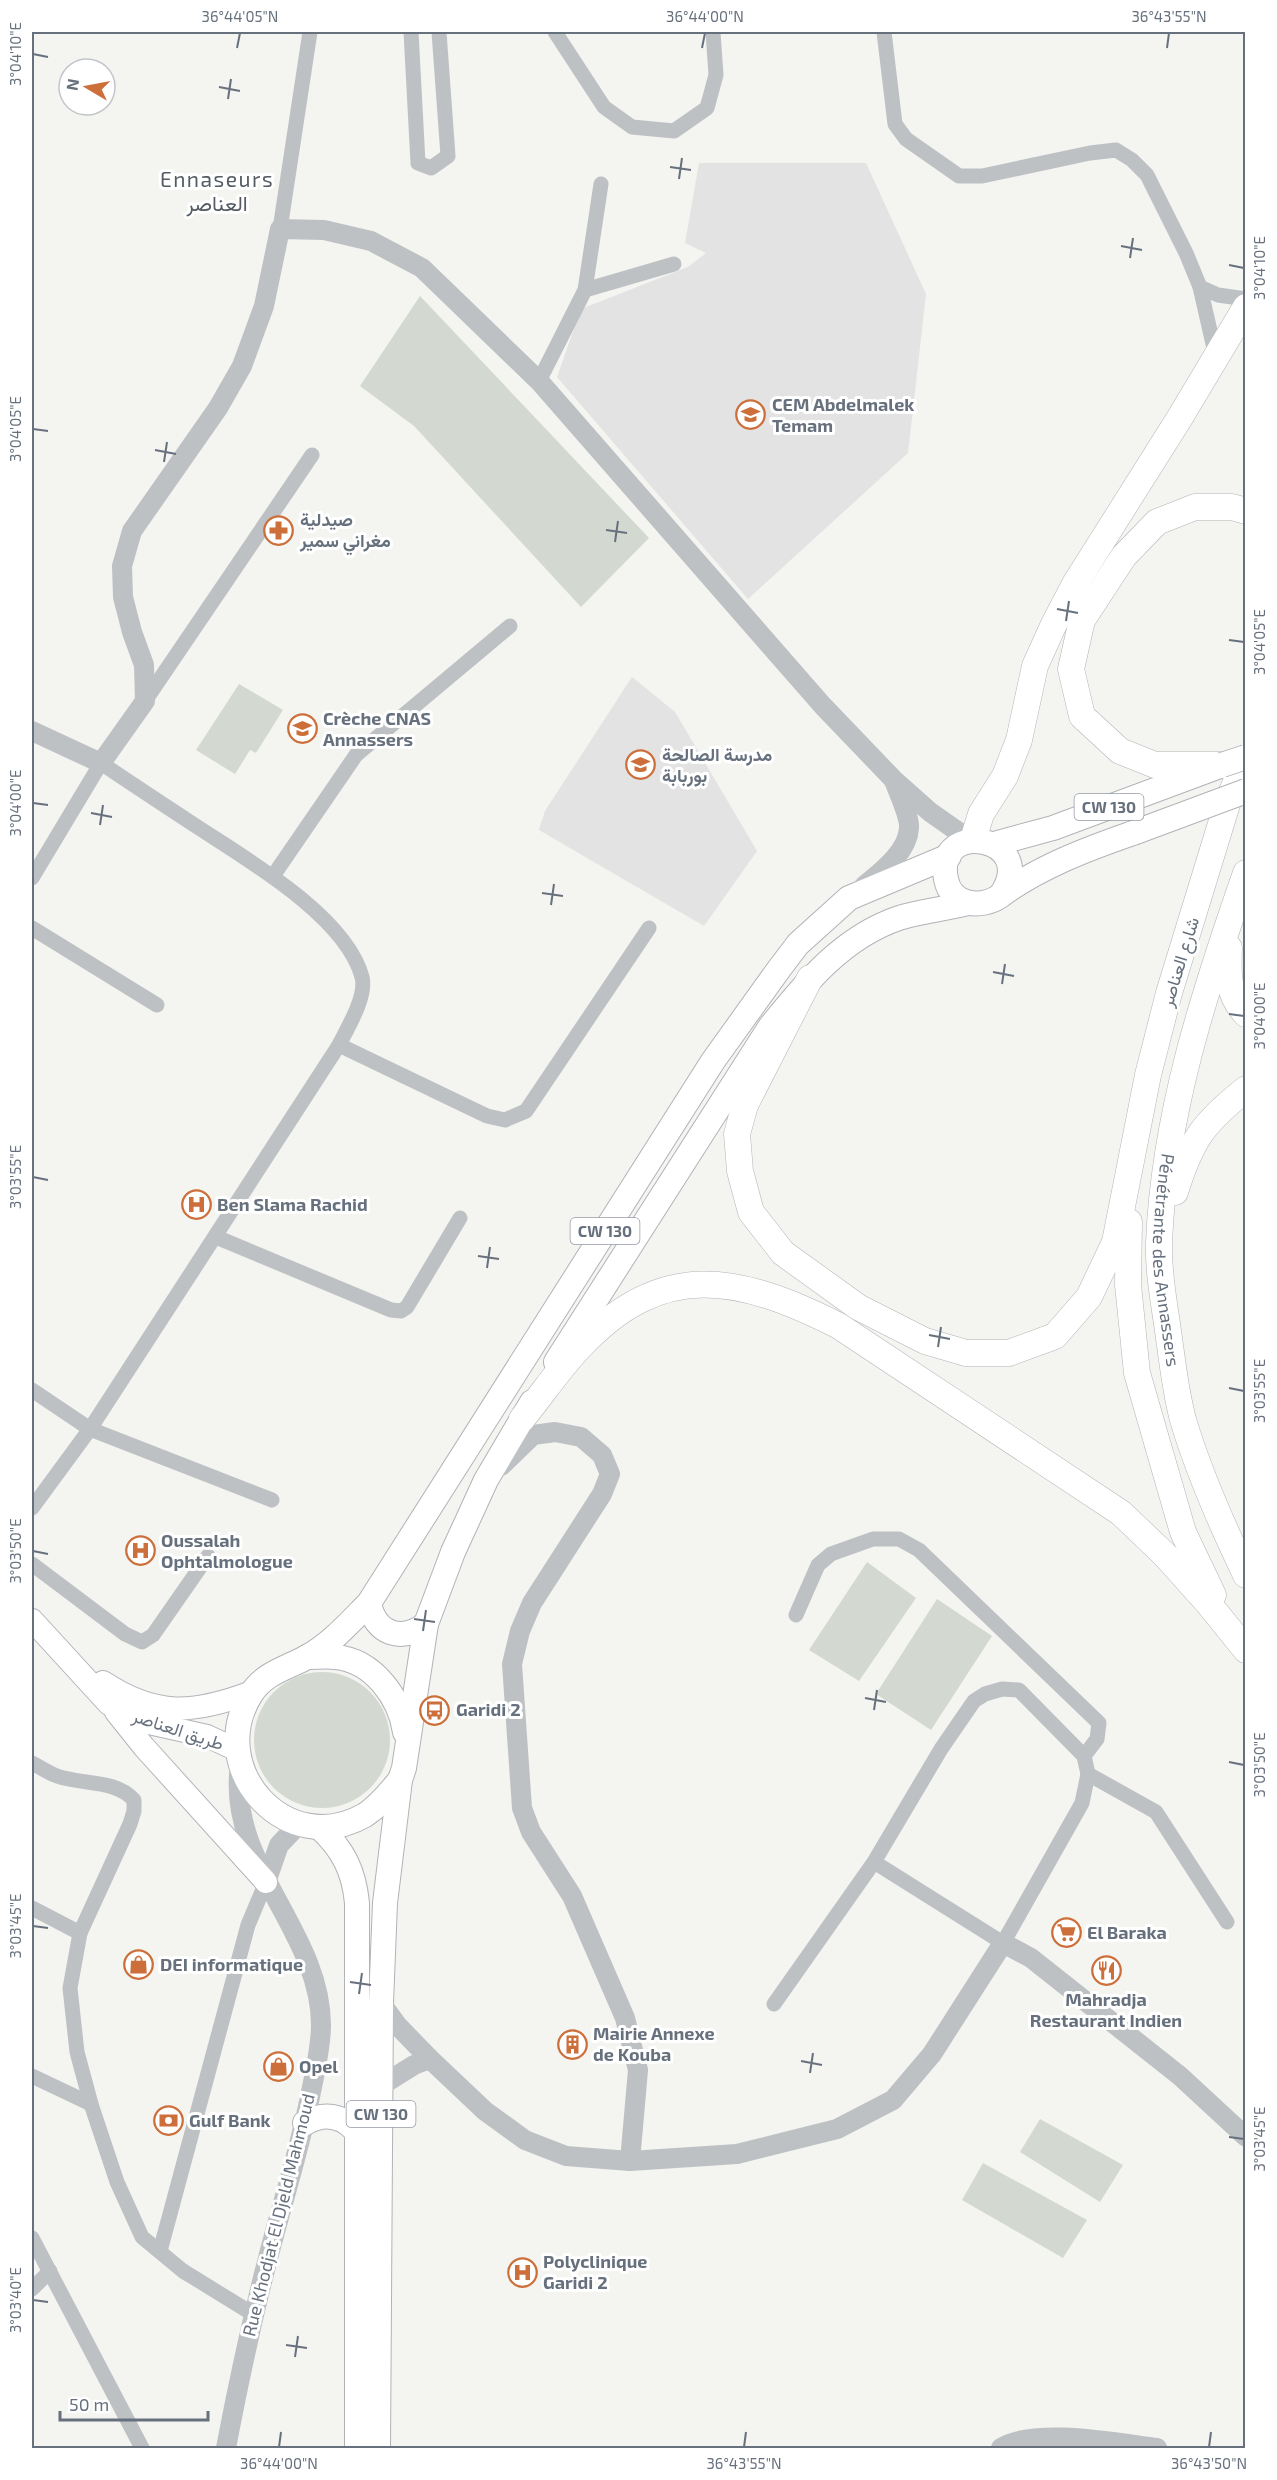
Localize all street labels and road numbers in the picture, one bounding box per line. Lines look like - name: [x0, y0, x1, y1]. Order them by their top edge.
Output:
- road number: CW 130: [1074, 794, 1144, 820]
- street label: شارع العناصر: [1155, 914, 1205, 1011]
- street label: Pénétrante des Annassers: [1149, 1152, 1185, 1368]
- road number: CW 130: [570, 1218, 640, 1244]
- street label: طريق العناصر: [129, 1704, 227, 1755]
- street label: Rue Khodjat El Djeld Mahmoud: [237, 2091, 319, 2338]
- road number: CW 130: [346, 2101, 416, 2127]

